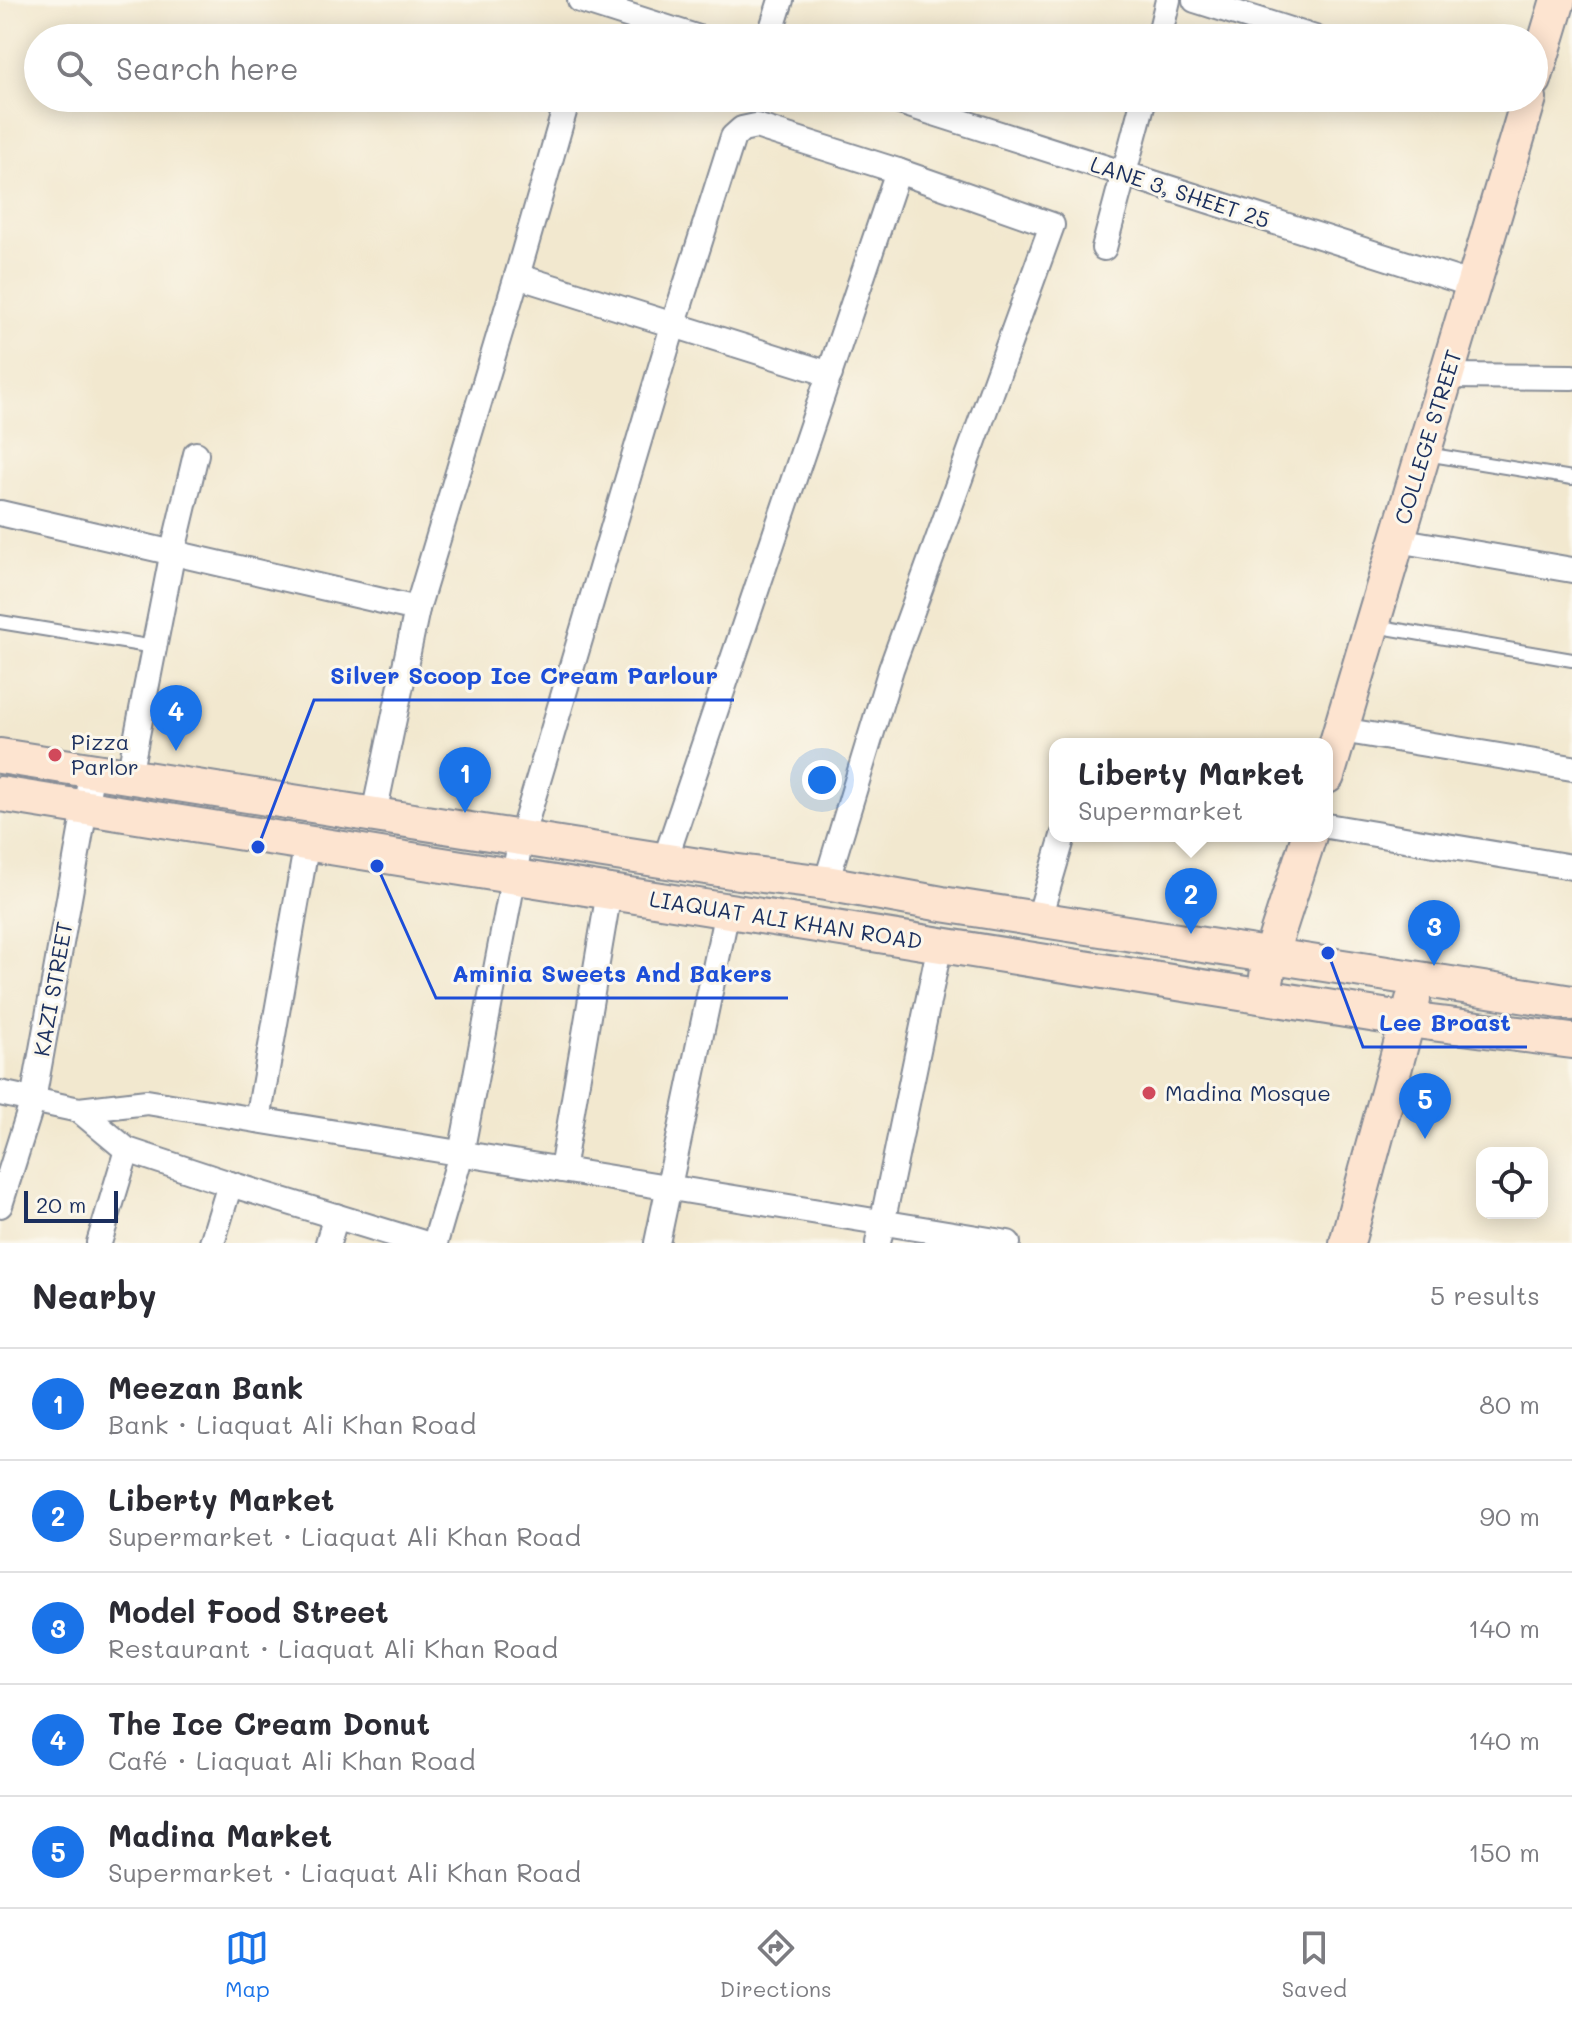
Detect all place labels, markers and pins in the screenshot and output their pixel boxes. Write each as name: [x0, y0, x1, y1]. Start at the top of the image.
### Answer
callout: Silver Scoop Ice Cream Parlour: [314, 652, 734, 700]
pin: 4: [150, 685, 202, 751]
place label: Pizza Parlor: [71, 727, 139, 781]
marker: Pizza Parlor: [46, 746, 64, 764]
pin: 1: [439, 747, 491, 813]
pin: 2: [1165, 868, 1217, 934]
pin: 3: [1408, 900, 1460, 966]
callout: Aminia Sweets And Bakers: [436, 950, 788, 998]
callout: Lee Broast: [1363, 999, 1527, 1047]
pin: 5: [1399, 1073, 1451, 1139]
place label: Madina Mosque: [1165, 1078, 1331, 1107]
marker: Madina Mosque: [1140, 1084, 1158, 1102]

